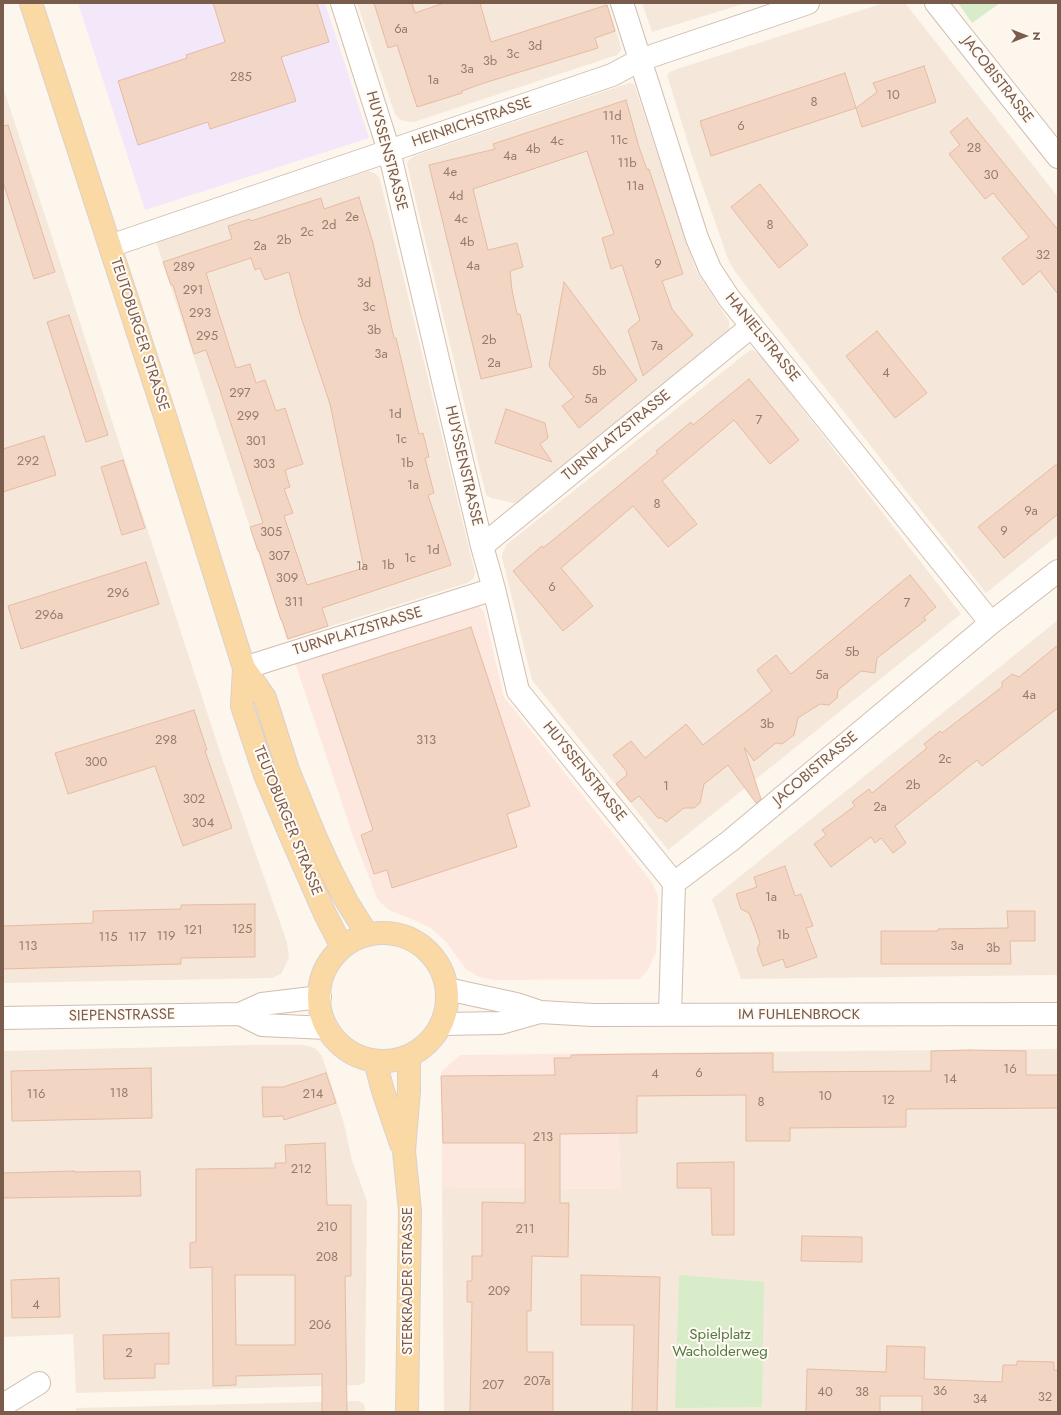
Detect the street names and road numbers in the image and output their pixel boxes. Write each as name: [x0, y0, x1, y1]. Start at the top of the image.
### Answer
street label: JACOBISTRASSE: [957, 33, 1037, 127]
street label: HUYSSENSTRASSE: [361, 89, 411, 213]
street label: HEINRICHSTRASSE: [410, 94, 534, 152]
street label: TEUTOBURGER STRASSE: [106, 256, 172, 414]
street label: HANIELSTRASSE: [721, 290, 803, 386]
street label: TURNPLATZSTRASSE: [559, 387, 675, 485]
street label: HUYSSENSTRASSE: [440, 404, 486, 528]
street label: TURNPLATZSTRASSE: [291, 604, 425, 660]
street label: HUYSSENSTRASSE: [538, 719, 630, 825]
street label: JACOBISTRASSE: [770, 728, 862, 810]
street label: TEUTOBURGER STRASSE: [249, 744, 325, 898]
street label: SIEPENSTRASSE: [69, 1006, 175, 1026]
street label: IM FUHLENBROCK: [738, 1006, 860, 1024]
street label: STERKRADER STRASSE: [399, 1207, 417, 1355]

